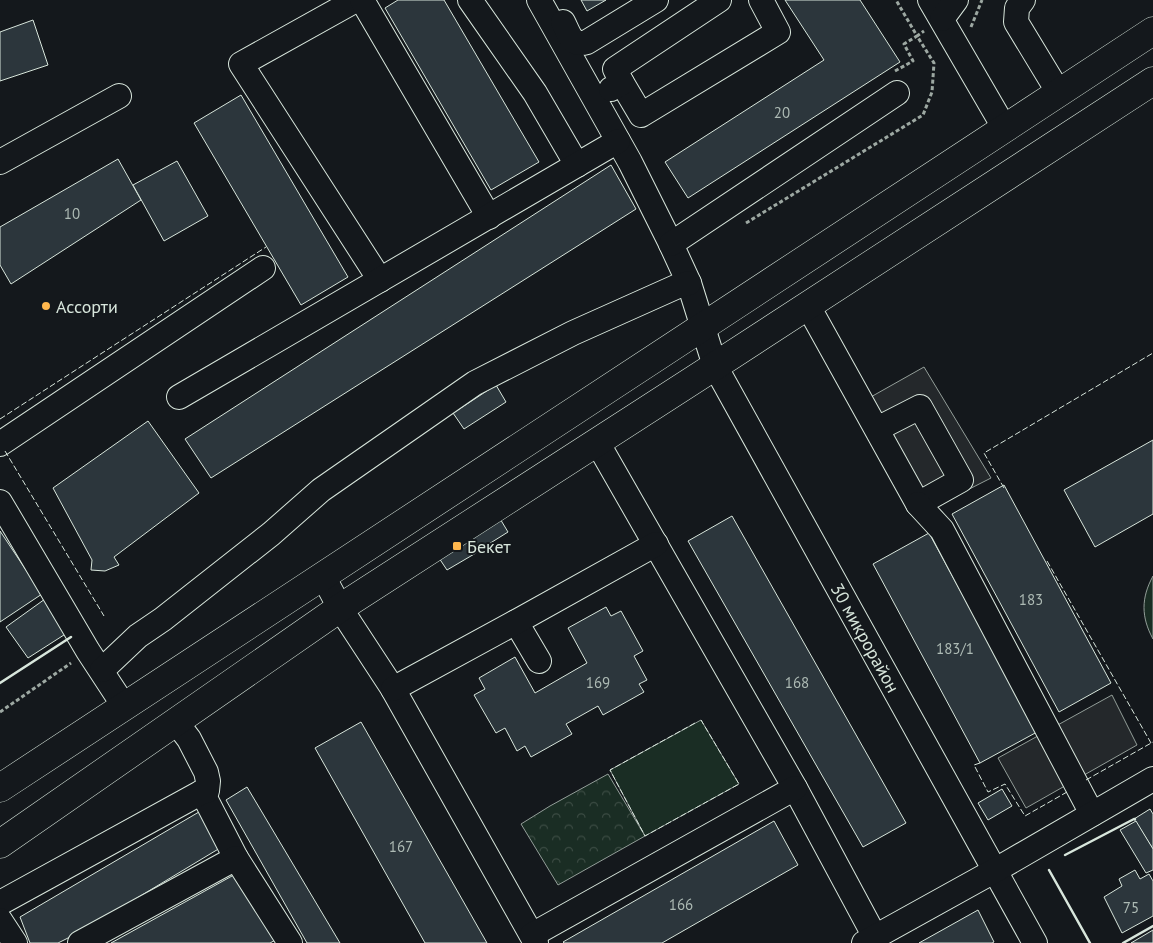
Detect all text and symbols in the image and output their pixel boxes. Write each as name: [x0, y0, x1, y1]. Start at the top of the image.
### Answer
house number: 20: [774, 103, 790, 122]
house number: 10: [64, 204, 80, 223]
place label: Ассорти: [56, 295, 118, 318]
marker: Ассорти: [40, 300, 52, 312]
place label: Бекет: [467, 535, 512, 558]
marker: Бекет: [451, 540, 463, 552]
street label: 30 микрорайон: [826, 579, 905, 696]
house number: 183: [1019, 590, 1043, 609]
house number: 183/1: [936, 639, 974, 658]
house number: 169: [586, 673, 610, 692]
house number: 168: [785, 673, 809, 692]
house number: 167: [389, 837, 413, 856]
house number: 166: [669, 895, 693, 914]
house number: 75: [1123, 898, 1139, 917]

